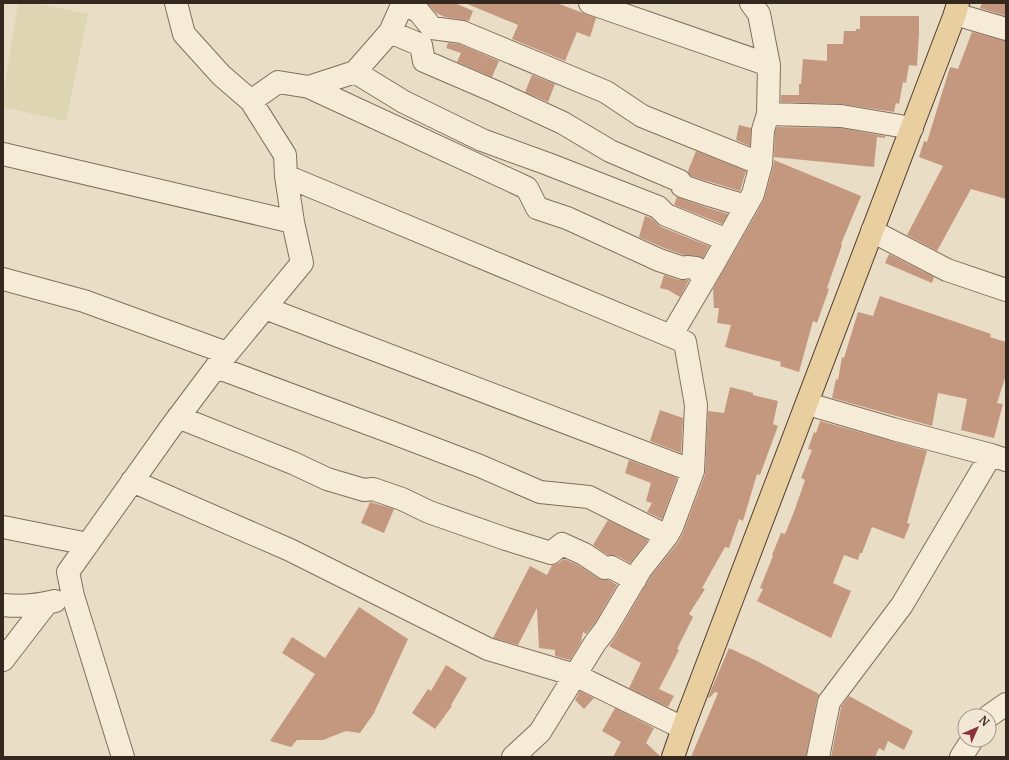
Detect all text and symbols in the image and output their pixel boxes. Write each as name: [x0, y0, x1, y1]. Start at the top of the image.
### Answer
north arrow: [957, 708, 997, 748]
text: N: [976, 713, 992, 729]

